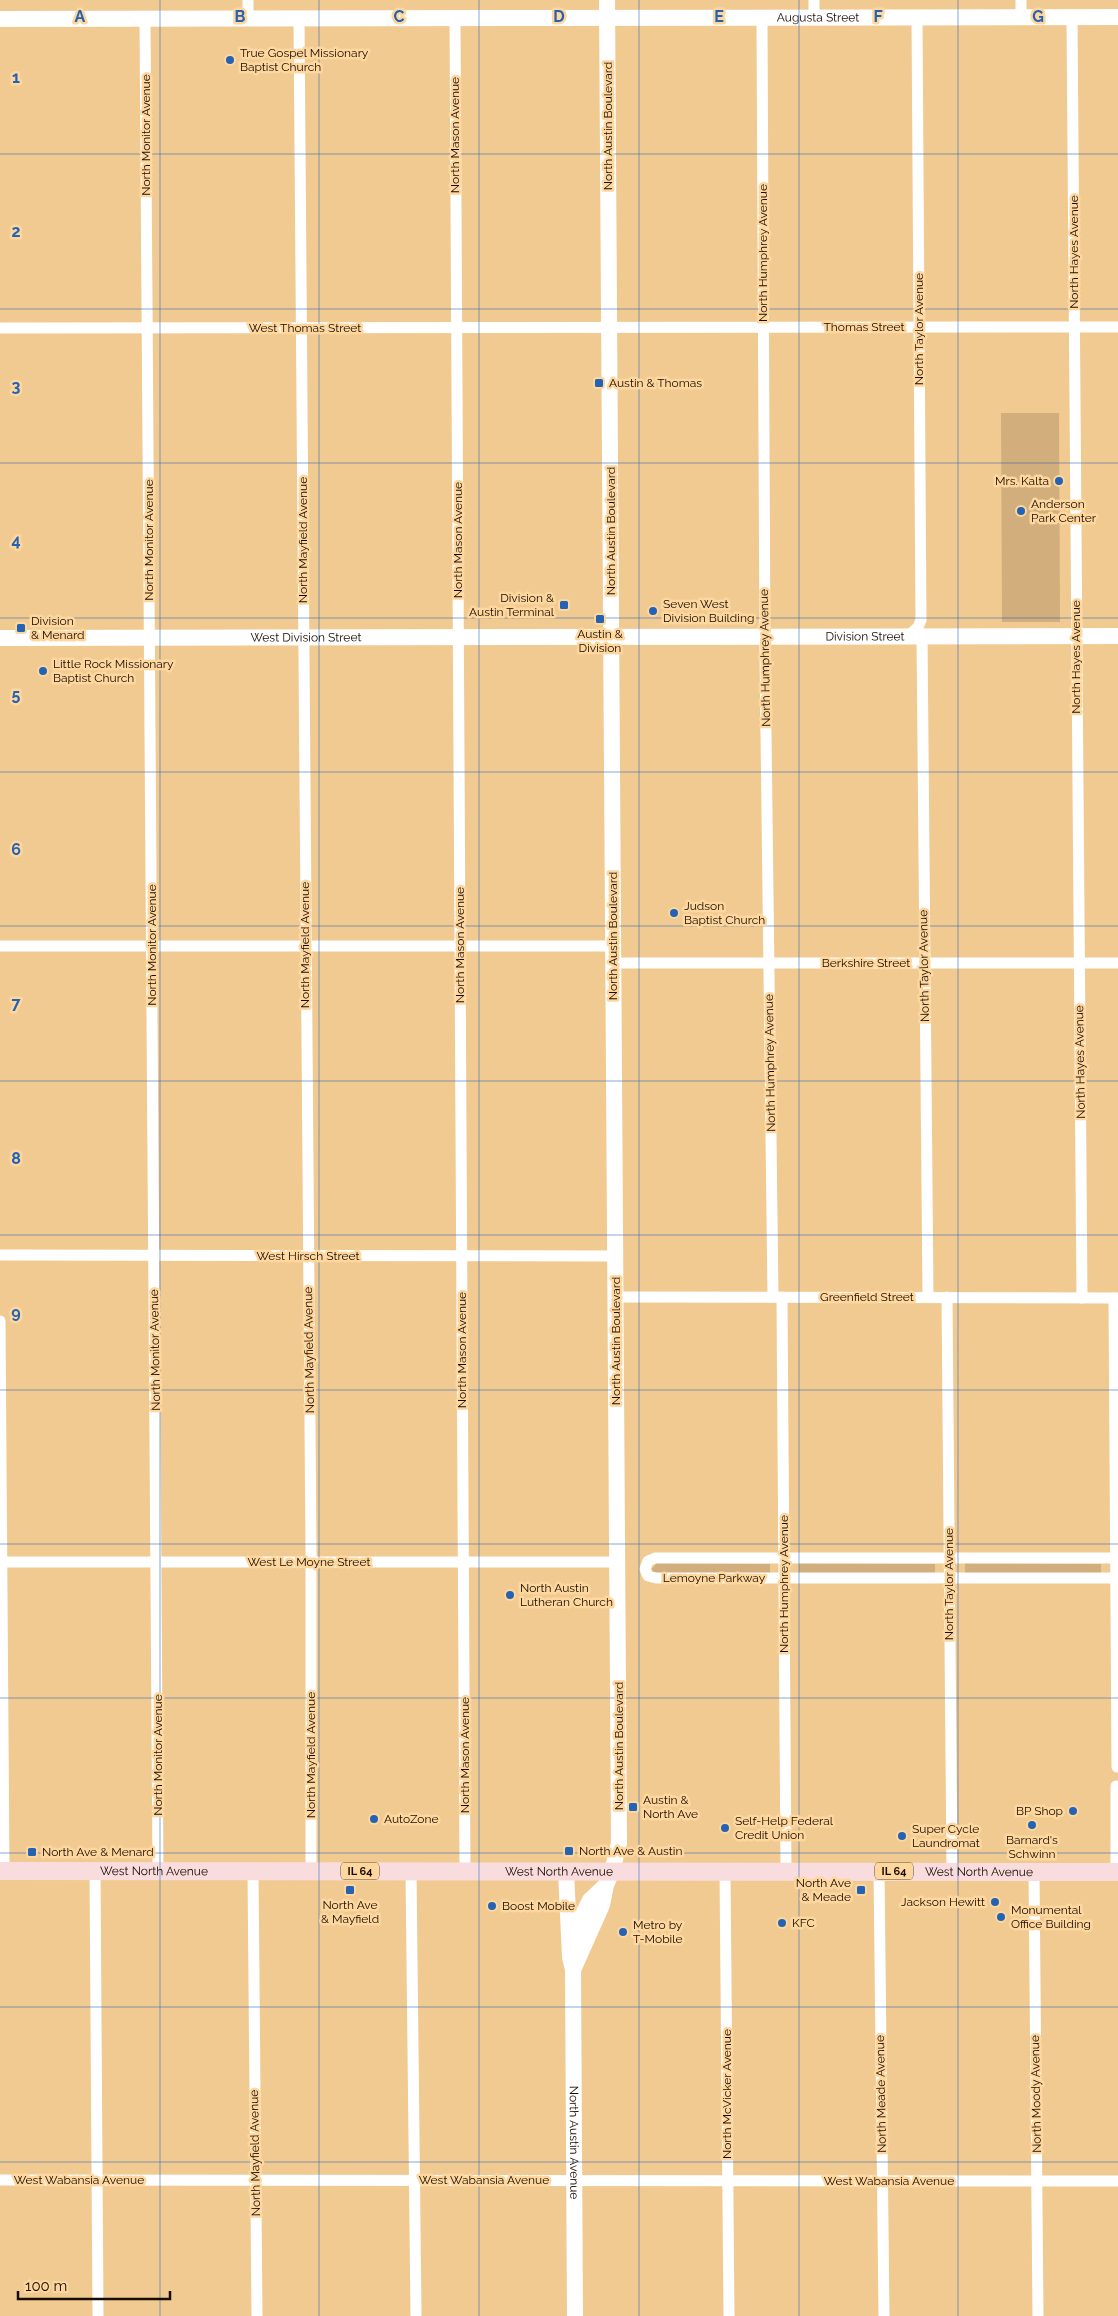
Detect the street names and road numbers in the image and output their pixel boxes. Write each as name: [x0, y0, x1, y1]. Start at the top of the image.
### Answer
street label: Augusta Street: [777, 10, 859, 25]
street label: North Austin Boulevard: [601, 62, 615, 190]
street label: North Monitor Avenue: [139, 74, 153, 196]
street label: North Mason Avenue: [448, 77, 462, 193]
street label: North Humphrey Avenue: [756, 184, 770, 322]
street label: North Hayes Avenue: [1067, 195, 1081, 309]
street label: North Taylor Avenue: [912, 273, 926, 385]
street label: Thomas Street: [823, 320, 905, 334]
street label: West Thomas Street: [249, 321, 361, 335]
street label: North Austin Boulevard: [604, 467, 618, 595]
street label: North Mayfield Avenue: [296, 477, 310, 603]
street label: North Monitor Avenue: [142, 479, 156, 601]
street label: North Mason Avenue: [451, 482, 465, 598]
street label: North Humphrey Avenue: [757, 589, 773, 727]
street label: North Hayes Avenue: [1069, 600, 1083, 714]
street label: Division Street: [825, 629, 905, 644]
street label: West Division Street: [251, 630, 361, 645]
street label: North Austin Boulevard: [606, 872, 620, 1000]
street label: North Mayfield Avenue: [298, 882, 312, 1008]
street label: North Monitor Avenue: [145, 884, 159, 1006]
street label: North Mason Avenue: [453, 887, 467, 1003]
street label: North Taylor Avenue: [916, 910, 932, 1022]
street label: Berkshire Street: [822, 956, 910, 970]
street label: North Humphrey Avenue: [762, 994, 778, 1132]
street label: North Hayes Avenue: [1072, 1005, 1088, 1119]
street label: West Hirsch Street: [256, 1249, 360, 1263]
street label: North Austin Boulevard: [609, 1277, 623, 1405]
street label: North Mayfield Avenue: [301, 1287, 317, 1413]
street label: North Monitor Avenue: [147, 1289, 163, 1411]
street label: Greenfield Street: [820, 1290, 914, 1304]
street label: North Mason Avenue: [455, 1292, 469, 1408]
street label: North Humphrey Avenue: [777, 1515, 791, 1653]
street label: North Taylor Avenue: [942, 1528, 956, 1640]
street label: West Le Moyne Street: [248, 1555, 370, 1569]
street label: Lemoyne Parkway: [663, 1571, 766, 1585]
street label: North Austin Boulevard: [612, 1682, 626, 1810]
street label: North Mayfield Avenue: [304, 1692, 318, 1818]
street label: North Monitor Avenue: [151, 1694, 165, 1816]
street label: North Mason Avenue: [458, 1697, 472, 1813]
road number: IL 64: [341, 1862, 379, 1880]
road number: IL 64: [875, 1862, 913, 1880]
street label: West North Avenue: [100, 1864, 208, 1878]
street label: West North Avenue: [505, 1864, 613, 1879]
street label: West North Avenue: [925, 1865, 1033, 1879]
street label: North McVicker Avenue: [720, 2029, 734, 2159]
street label: North Meade Avenue: [873, 2035, 889, 2153]
street label: North Moody Avenue: [1028, 2035, 1044, 2153]
street label: North Austin Avenue: [567, 2086, 581, 2199]
street label: North Mayfield Avenue: [247, 2090, 263, 2216]
street label: West Wabansia Avenue: [14, 2173, 144, 2187]
street label: West Wabansia Avenue: [419, 2173, 549, 2187]
street label: West Wabansia Avenue: [824, 2174, 954, 2188]

